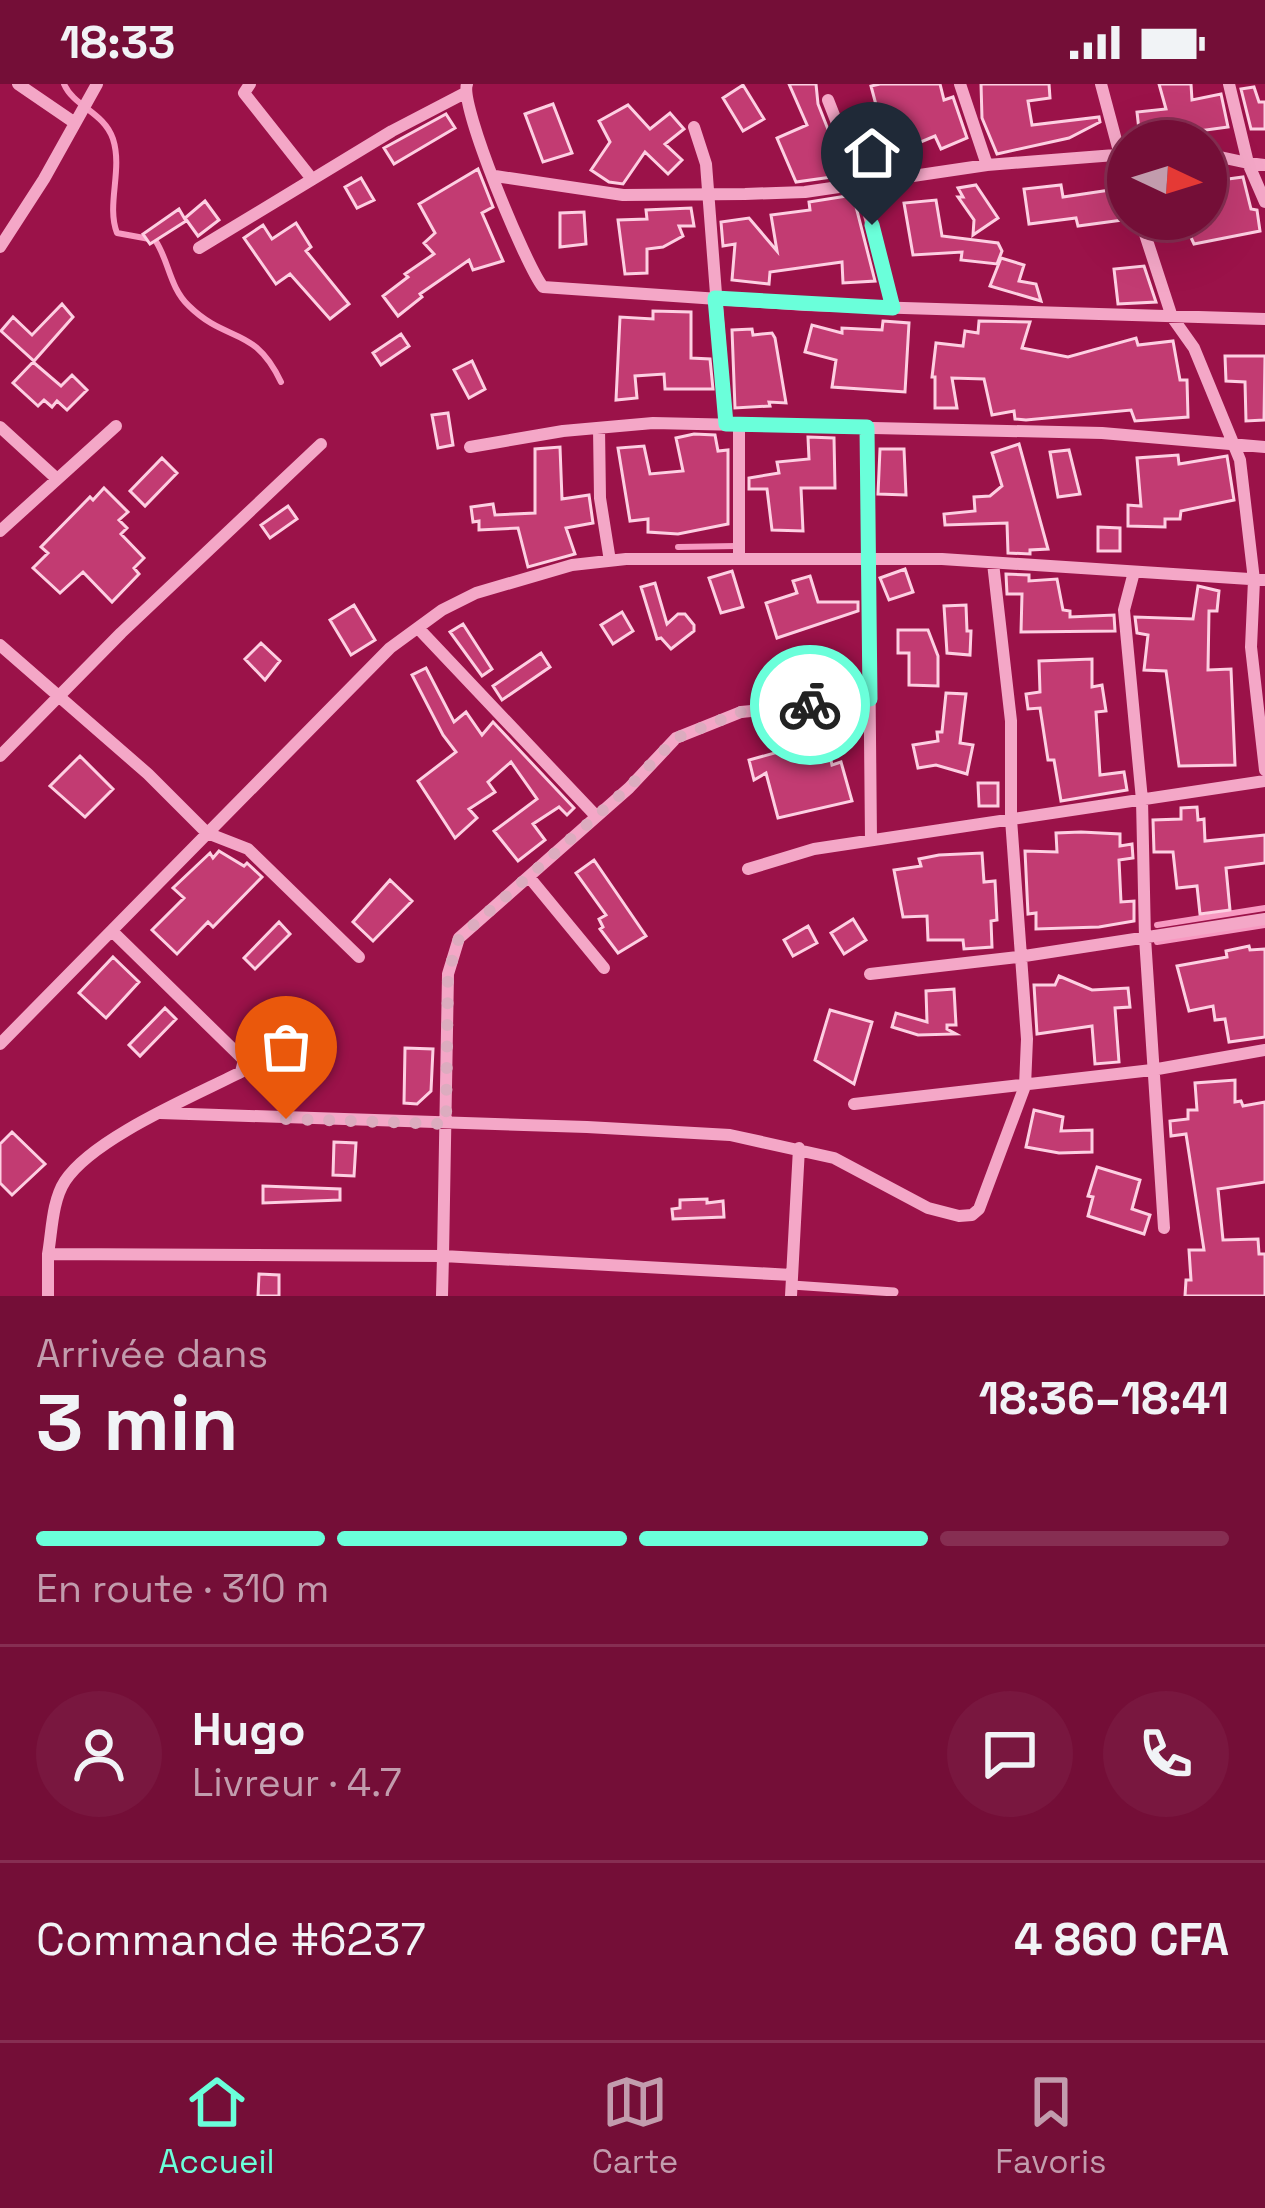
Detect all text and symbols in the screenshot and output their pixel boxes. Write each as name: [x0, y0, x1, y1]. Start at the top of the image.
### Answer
text: 18:33: [60, 14, 175, 71]
pin: [821, 102, 923, 225]
icon: home: [839, 120, 905, 186]
north arrow: [1107, 120, 1227, 240]
map controls: [1107, 120, 1227, 240]
courier: [750, 645, 870, 765]
icon: bike: [777, 672, 843, 738]
pin: [235, 996, 337, 1119]
icon: bag: [253, 1014, 319, 1080]
text: Arrivée dans: [36, 1329, 268, 1378]
text: 18:36–18:41: [979, 1370, 1229, 1427]
text: 3 min: [36, 1373, 239, 1473]
text: En route · 310 m: [36, 1564, 329, 1613]
button: person: [36, 1691, 162, 1817]
button: chat: [947, 1691, 1073, 1817]
button: phone: [1103, 1691, 1229, 1817]
text: Hugo: [192, 1701, 306, 1758]
text: Livreur · 4.7: [192, 1758, 402, 1807]
text: Commande #6237: [36, 1911, 426, 1968]
text: 4 860 CFA: [1014, 1911, 1229, 1968]
tab: Accueil: [158, 2069, 275, 2183]
tab: Carte: [592, 2069, 678, 2183]
tab: Favoris: [995, 2069, 1106, 2183]

